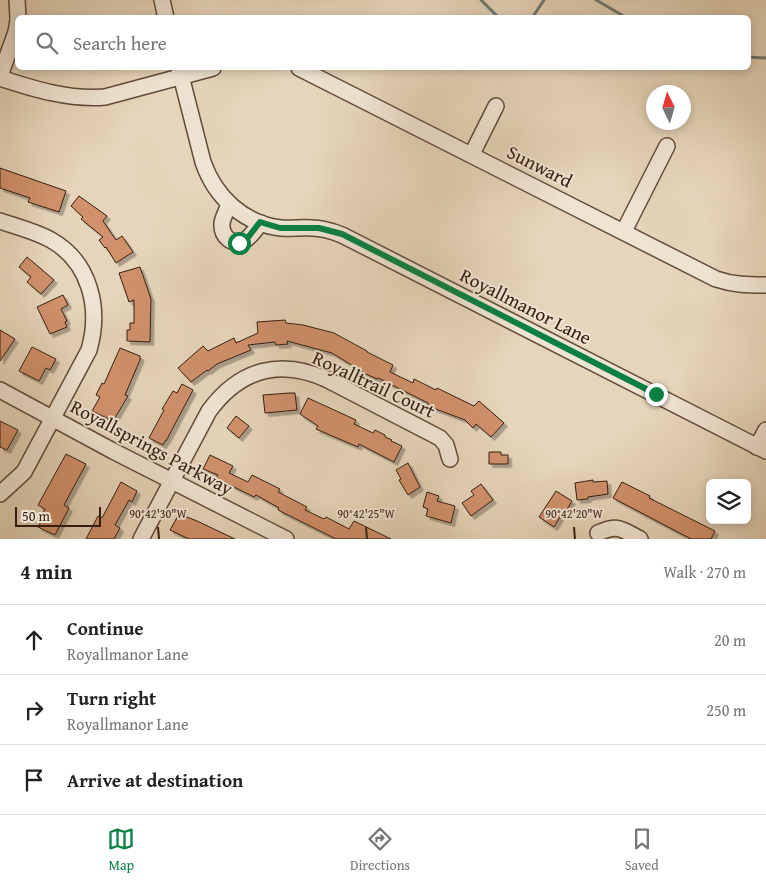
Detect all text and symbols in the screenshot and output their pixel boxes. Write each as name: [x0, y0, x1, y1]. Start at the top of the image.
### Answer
search box: [15, 15, 751, 70]
icon: search: [33, 29, 61, 57]
text: Search here: [73, 29, 167, 57]
north arrow: [646, 85, 691, 130]
street label: Sunward: [502, 138, 578, 195]
route start: [228, 232, 251, 255]
street label: Royallmanor Lane: [455, 261, 597, 351]
street label: Royalltrail Court: [308, 343, 440, 425]
route end: [645, 383, 668, 406]
street label: Royallsprings Parkway: [66, 392, 239, 502]
map controls: [706, 479, 751, 524]
button: layers: [706, 479, 751, 524]
scale bar: [15, 504, 101, 527]
text: 90°42'30"W: [129, 505, 188, 522]
text: 90°42'25"W: [337, 505, 396, 522]
text: 90°42'20"W: [545, 505, 604, 522]
text: 50 m: [22, 506, 50, 526]
text: 4 min: [20, 556, 72, 587]
text: Walk · 270 m: [663, 560, 746, 584]
text: Continue: [67, 614, 144, 642]
icon: ahead: [20, 626, 48, 654]
text: 20 m: [714, 628, 746, 652]
text: Royallmanor Lane: [67, 642, 188, 666]
text: Turn right: [67, 684, 156, 712]
icon: right: [20, 696, 48, 724]
text: 250 m: [706, 698, 746, 722]
text: Royallmanor Lane: [67, 712, 188, 736]
icon: arrive: [20, 766, 48, 794]
text: Arrive at destination: [67, 766, 243, 794]
tab: Map: [107, 825, 135, 875]
tab: Directions: [350, 825, 410, 875]
tab: Saved: [625, 825, 659, 875]

